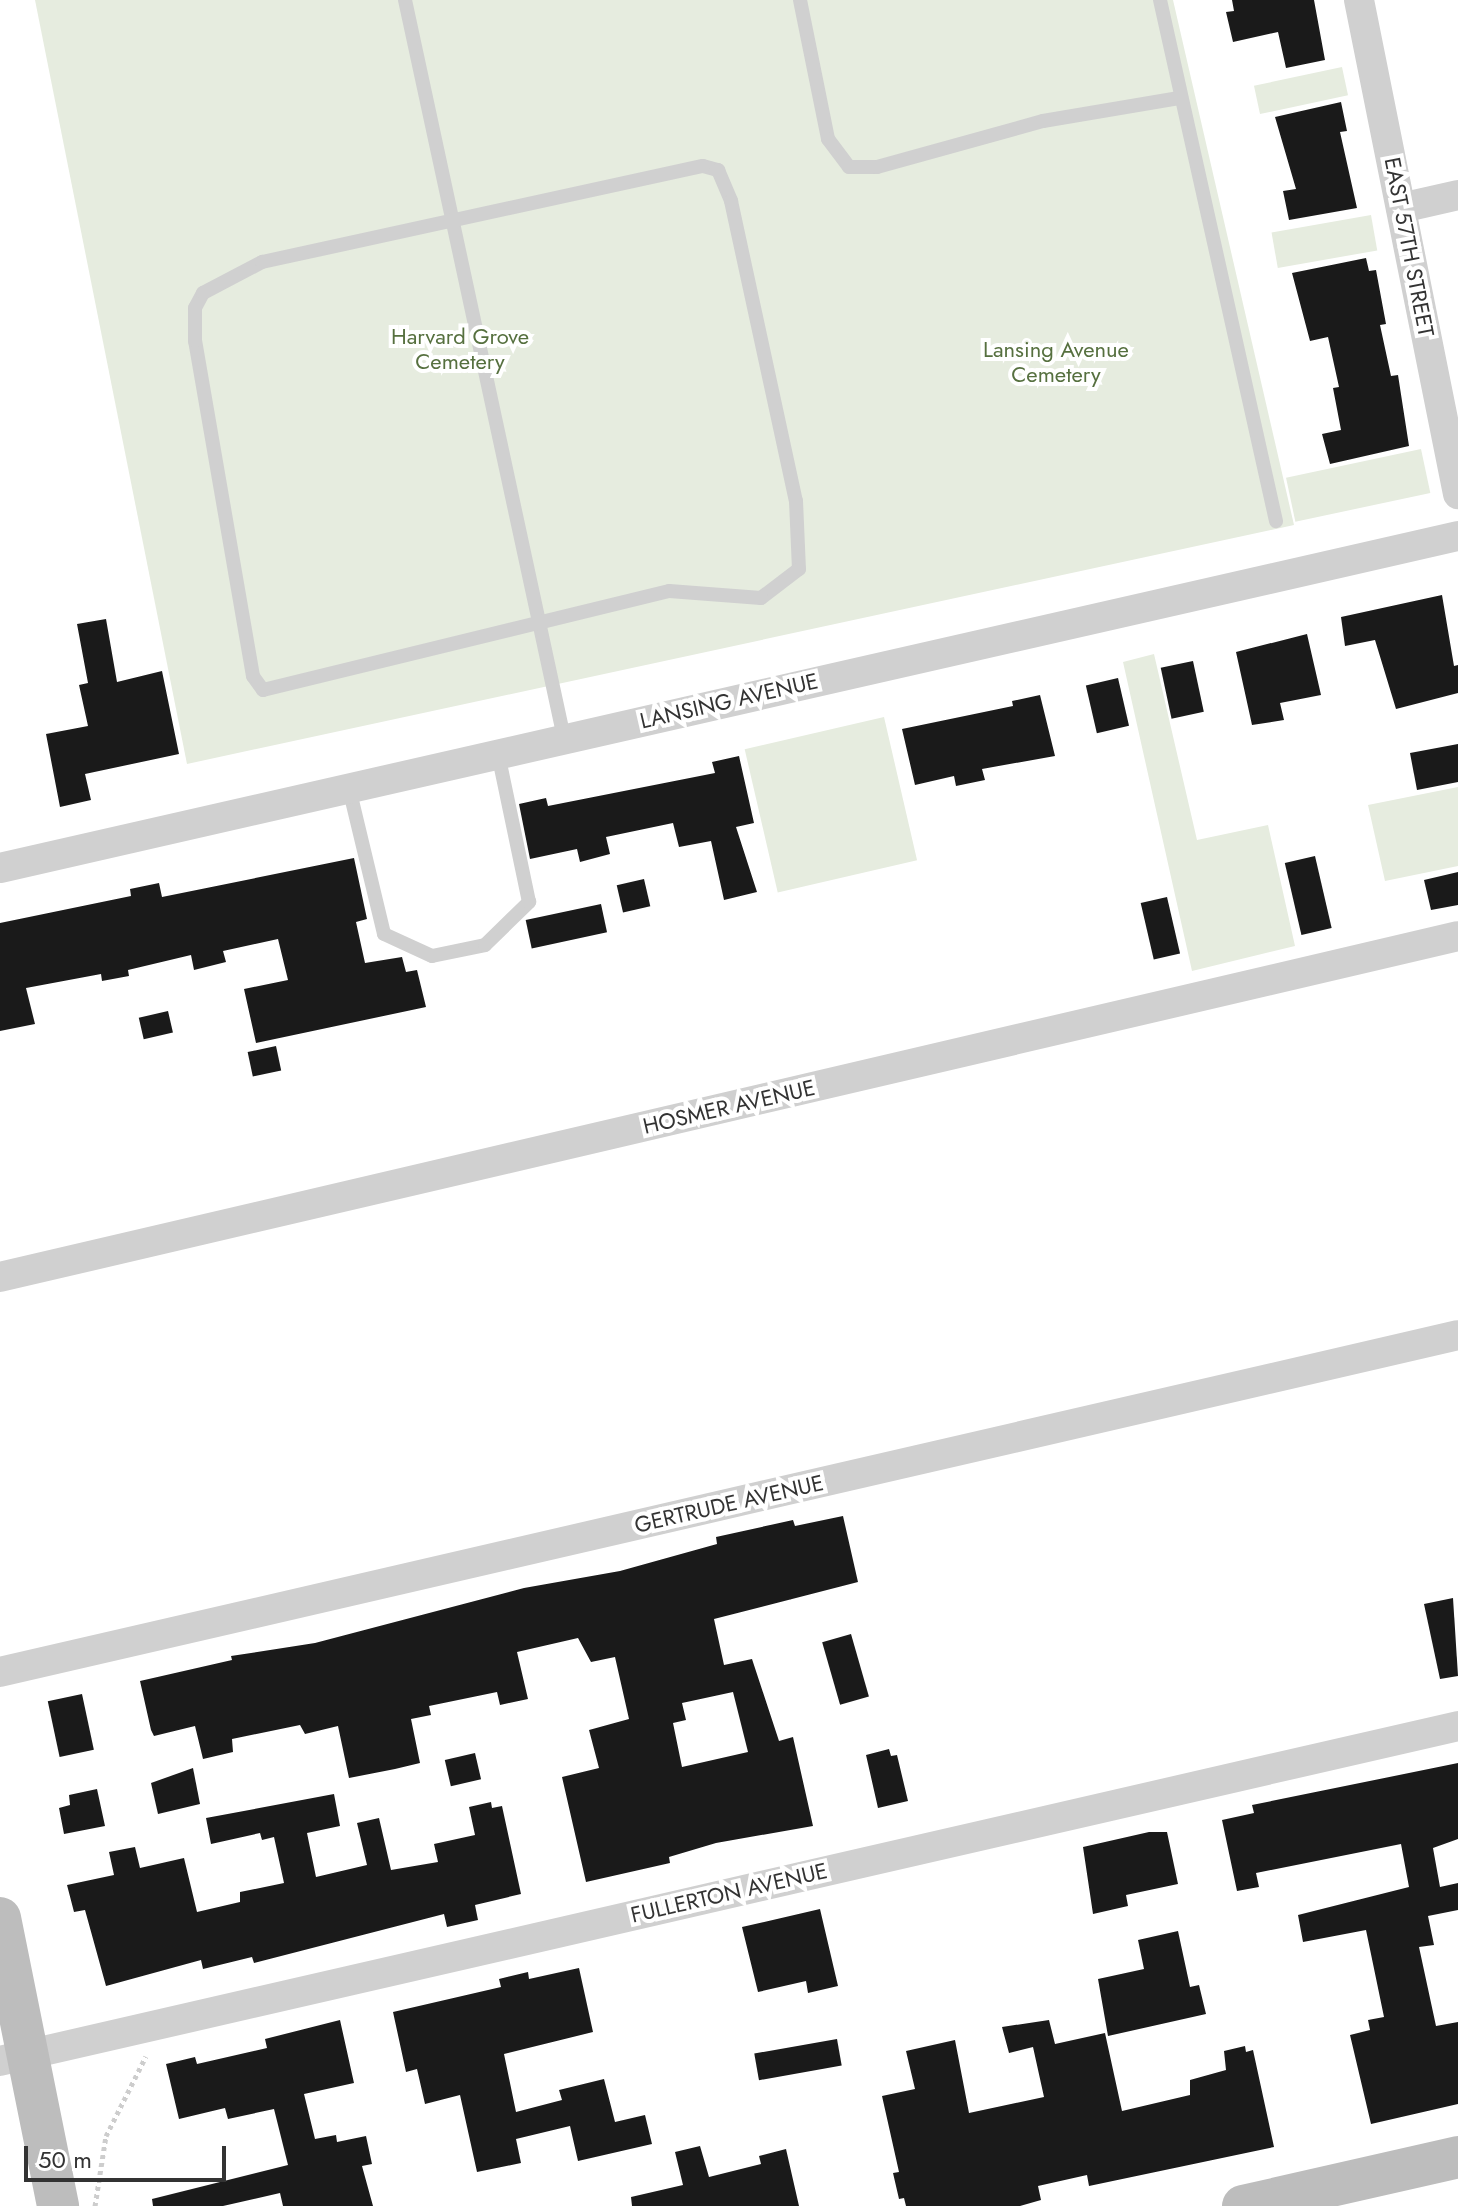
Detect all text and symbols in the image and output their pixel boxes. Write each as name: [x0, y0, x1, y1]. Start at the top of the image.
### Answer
street label: EAST 57TH STREET: [1379, 155, 1439, 339]
park label: Harvard Grove Cemetery: [391, 323, 529, 374]
park label: Lansing Avenue Cemetery: [983, 336, 1129, 388]
street label: LANSING AVENUE: [637, 668, 821, 734]
street label: HOSMER AVENUE: [640, 1074, 818, 1140]
street label: GERTRUDE AVENUE: [632, 1469, 826, 1539]
street label: FULLERTON AVENUE: [628, 1858, 830, 1928]
scale bar: [28, 2130, 230, 2180]
text: 50 m: [38, 2142, 92, 2177]

